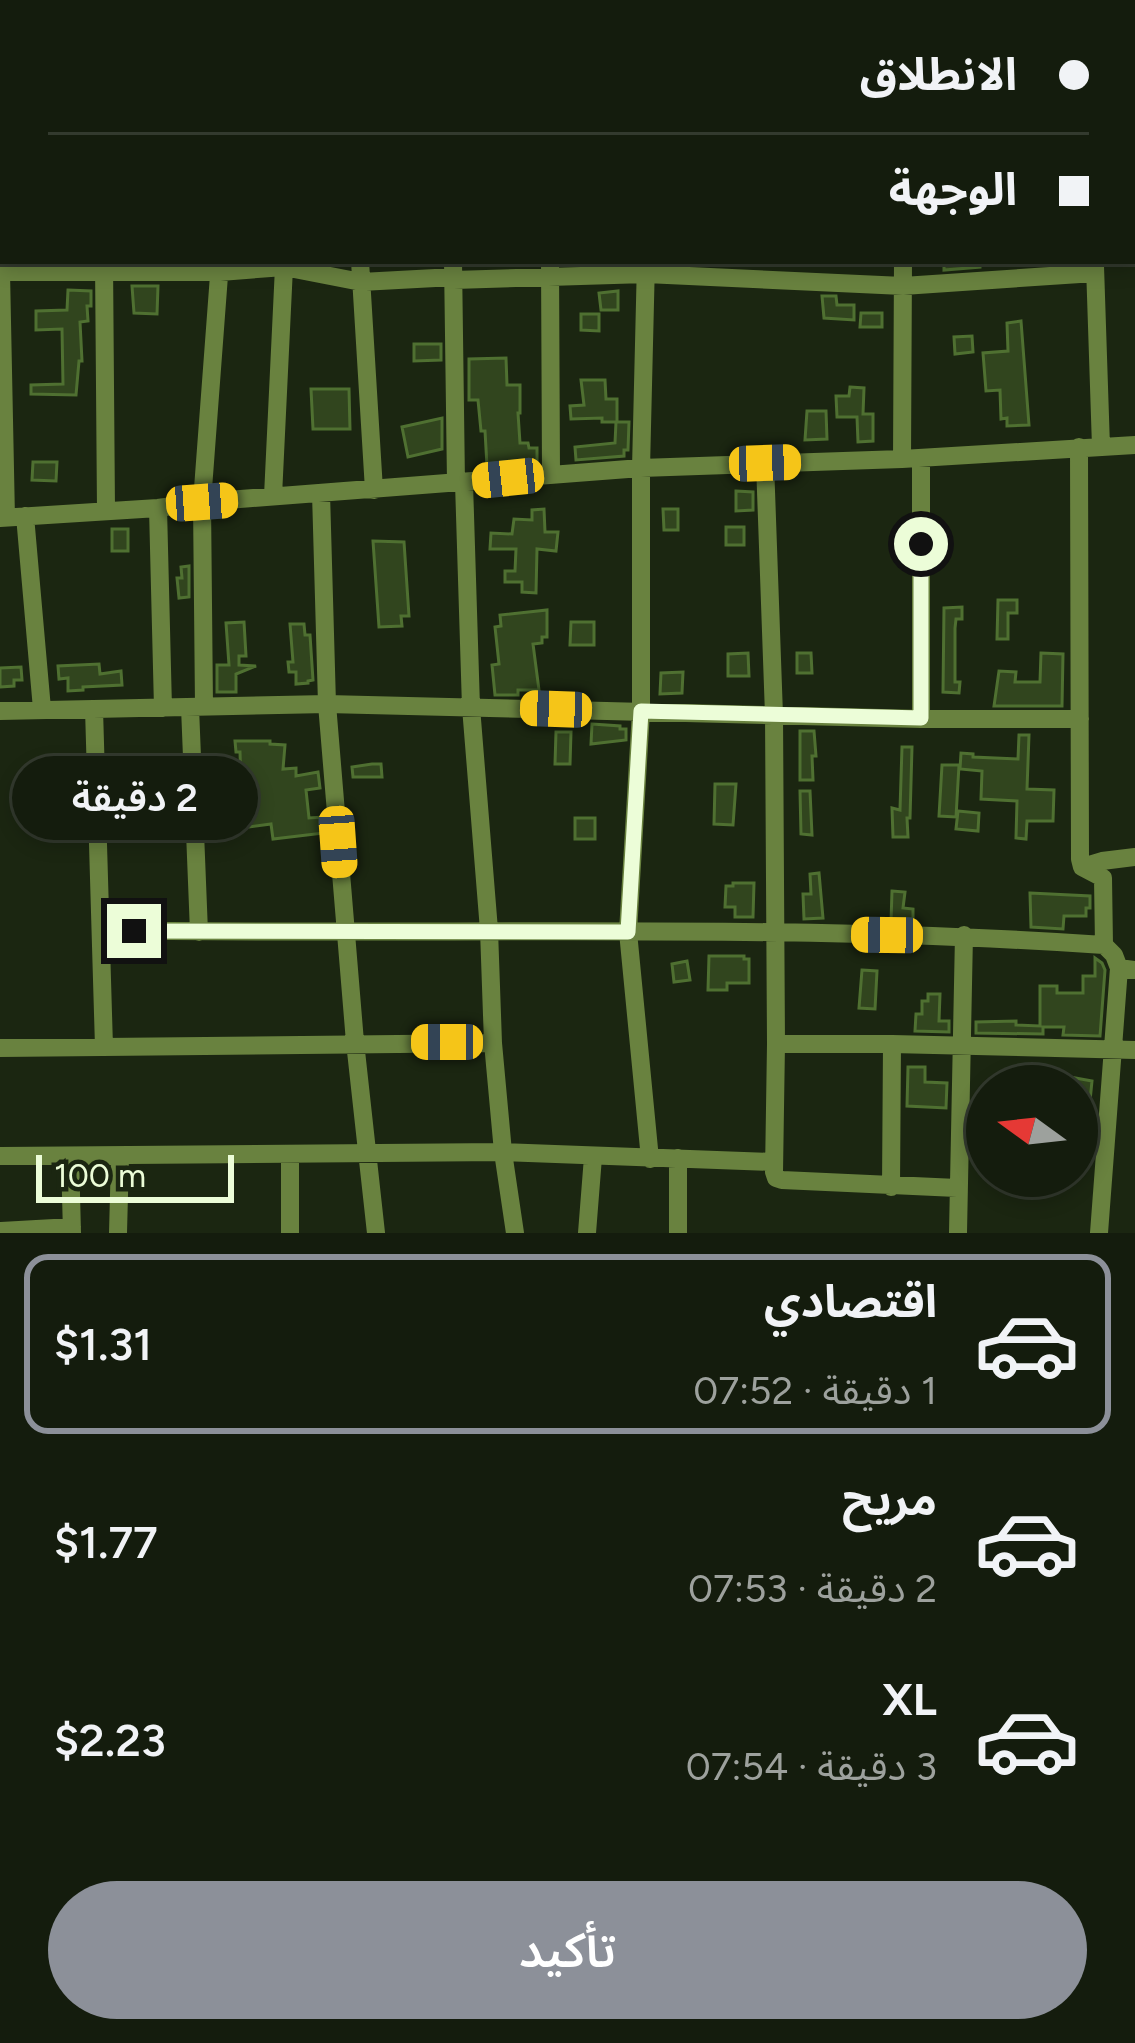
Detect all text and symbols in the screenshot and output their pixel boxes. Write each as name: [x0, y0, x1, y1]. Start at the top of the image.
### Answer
text: الانطلاق: [860, 47, 1017, 101]
text: الوجهة: [889, 162, 1017, 216]
car: [728, 444, 802, 482]
car: [470, 456, 546, 500]
car: [165, 482, 239, 522]
route start: [894, 517, 948, 571]
car: [519, 690, 593, 728]
callout: 2 دقيقة: [11, 757, 257, 841]
text: 2 دقيقة: [72, 774, 198, 821]
car: [318, 805, 358, 879]
route end: [107, 904, 161, 958]
car: [851, 916, 923, 954]
car: [411, 1024, 483, 1060]
north arrow: [966, 1065, 1098, 1197]
map controls: [966, 1065, 1098, 1197]
scale bar: [36, 1149, 234, 1202]
text: 100 m: [54, 1156, 146, 1195]
text: اقتصادي: [764, 1274, 937, 1328]
icon: car: [973, 1290, 1081, 1398]
text: $1.31: [54, 1317, 152, 1371]
text: 1 دقيقة · 07:52: [693, 1367, 937, 1414]
text: مريح: [842, 1472, 937, 1526]
icon: car: [973, 1488, 1081, 1596]
text: $1.77: [54, 1515, 158, 1569]
text: 2 دقيقة · 07:53: [688, 1565, 937, 1612]
text: XL: [882, 1672, 937, 1726]
icon: car: [973, 1686, 1081, 1794]
text: $2.23: [54, 1713, 166, 1767]
text: 3 دقيقة · 07:54: [686, 1743, 937, 1790]
button: تأكيد: [48, 1881, 1087, 2019]

